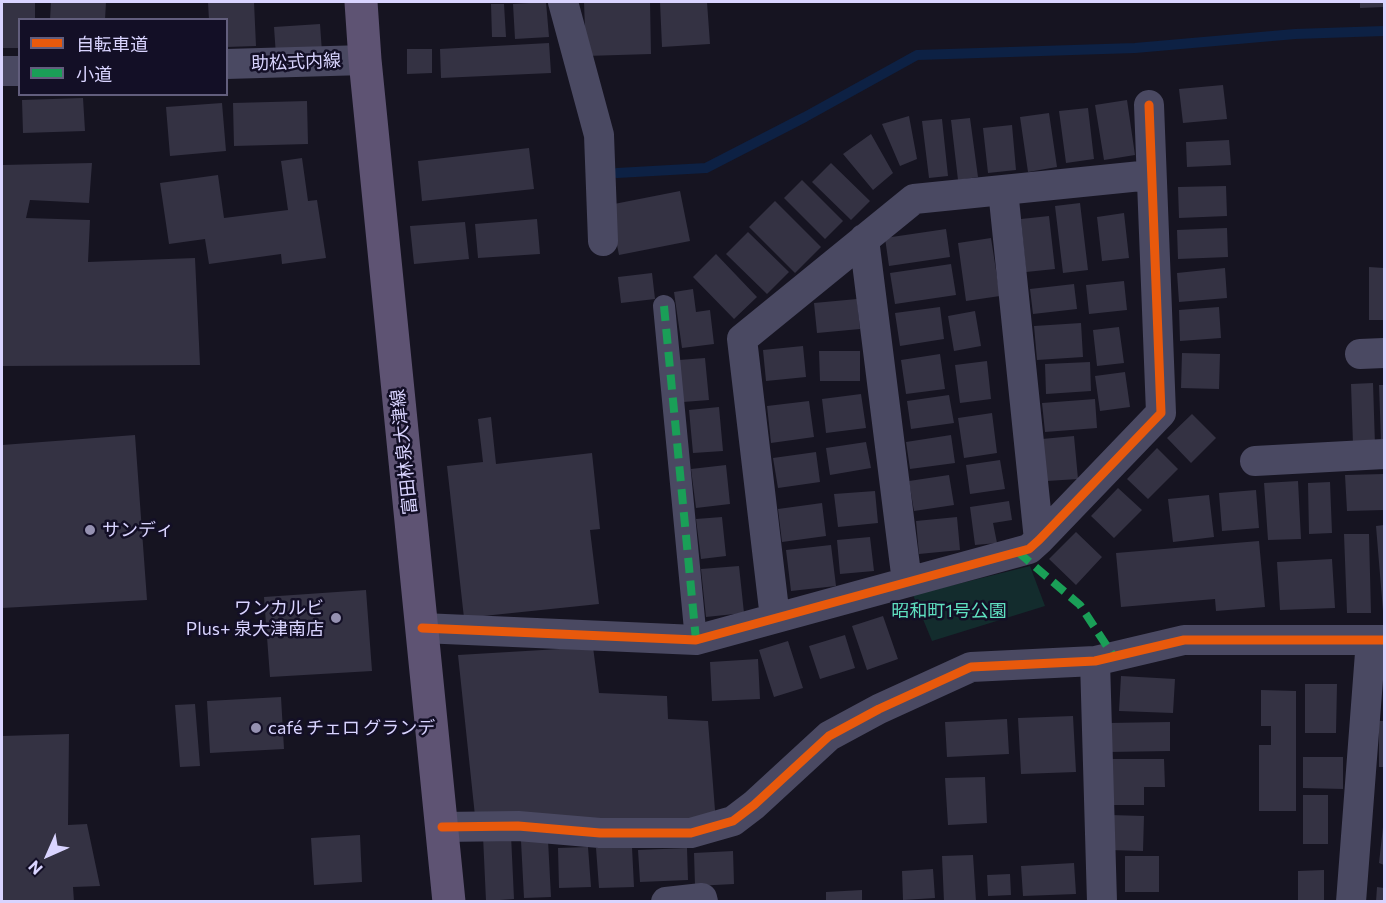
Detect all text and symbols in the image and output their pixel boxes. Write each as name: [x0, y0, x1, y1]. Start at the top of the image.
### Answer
legend: [18, 18, 228, 96]
text: 自転車道: [76, 33, 148, 55]
street label: 助松式内線: [251, 50, 341, 74]
text: 小道: [76, 63, 112, 85]
street label: 富田林泉大津線: [387, 388, 421, 516]
place label: サンディ: [102, 519, 174, 541]
marker: サンディ: [83, 523, 97, 537]
place label: ワンカルビ Plus+ 泉大津南店: [186, 597, 324, 640]
park label: 昭和町1号公園: [891, 600, 1007, 622]
marker: ワンカルビ Plus+ 泉大津南店: [329, 611, 343, 625]
place label: café チェロ グランデ: [268, 717, 435, 739]
marker: café チェロ グランデ: [249, 721, 263, 735]
north arrow: [18, 825, 78, 885]
text: N: [24, 857, 46, 879]

